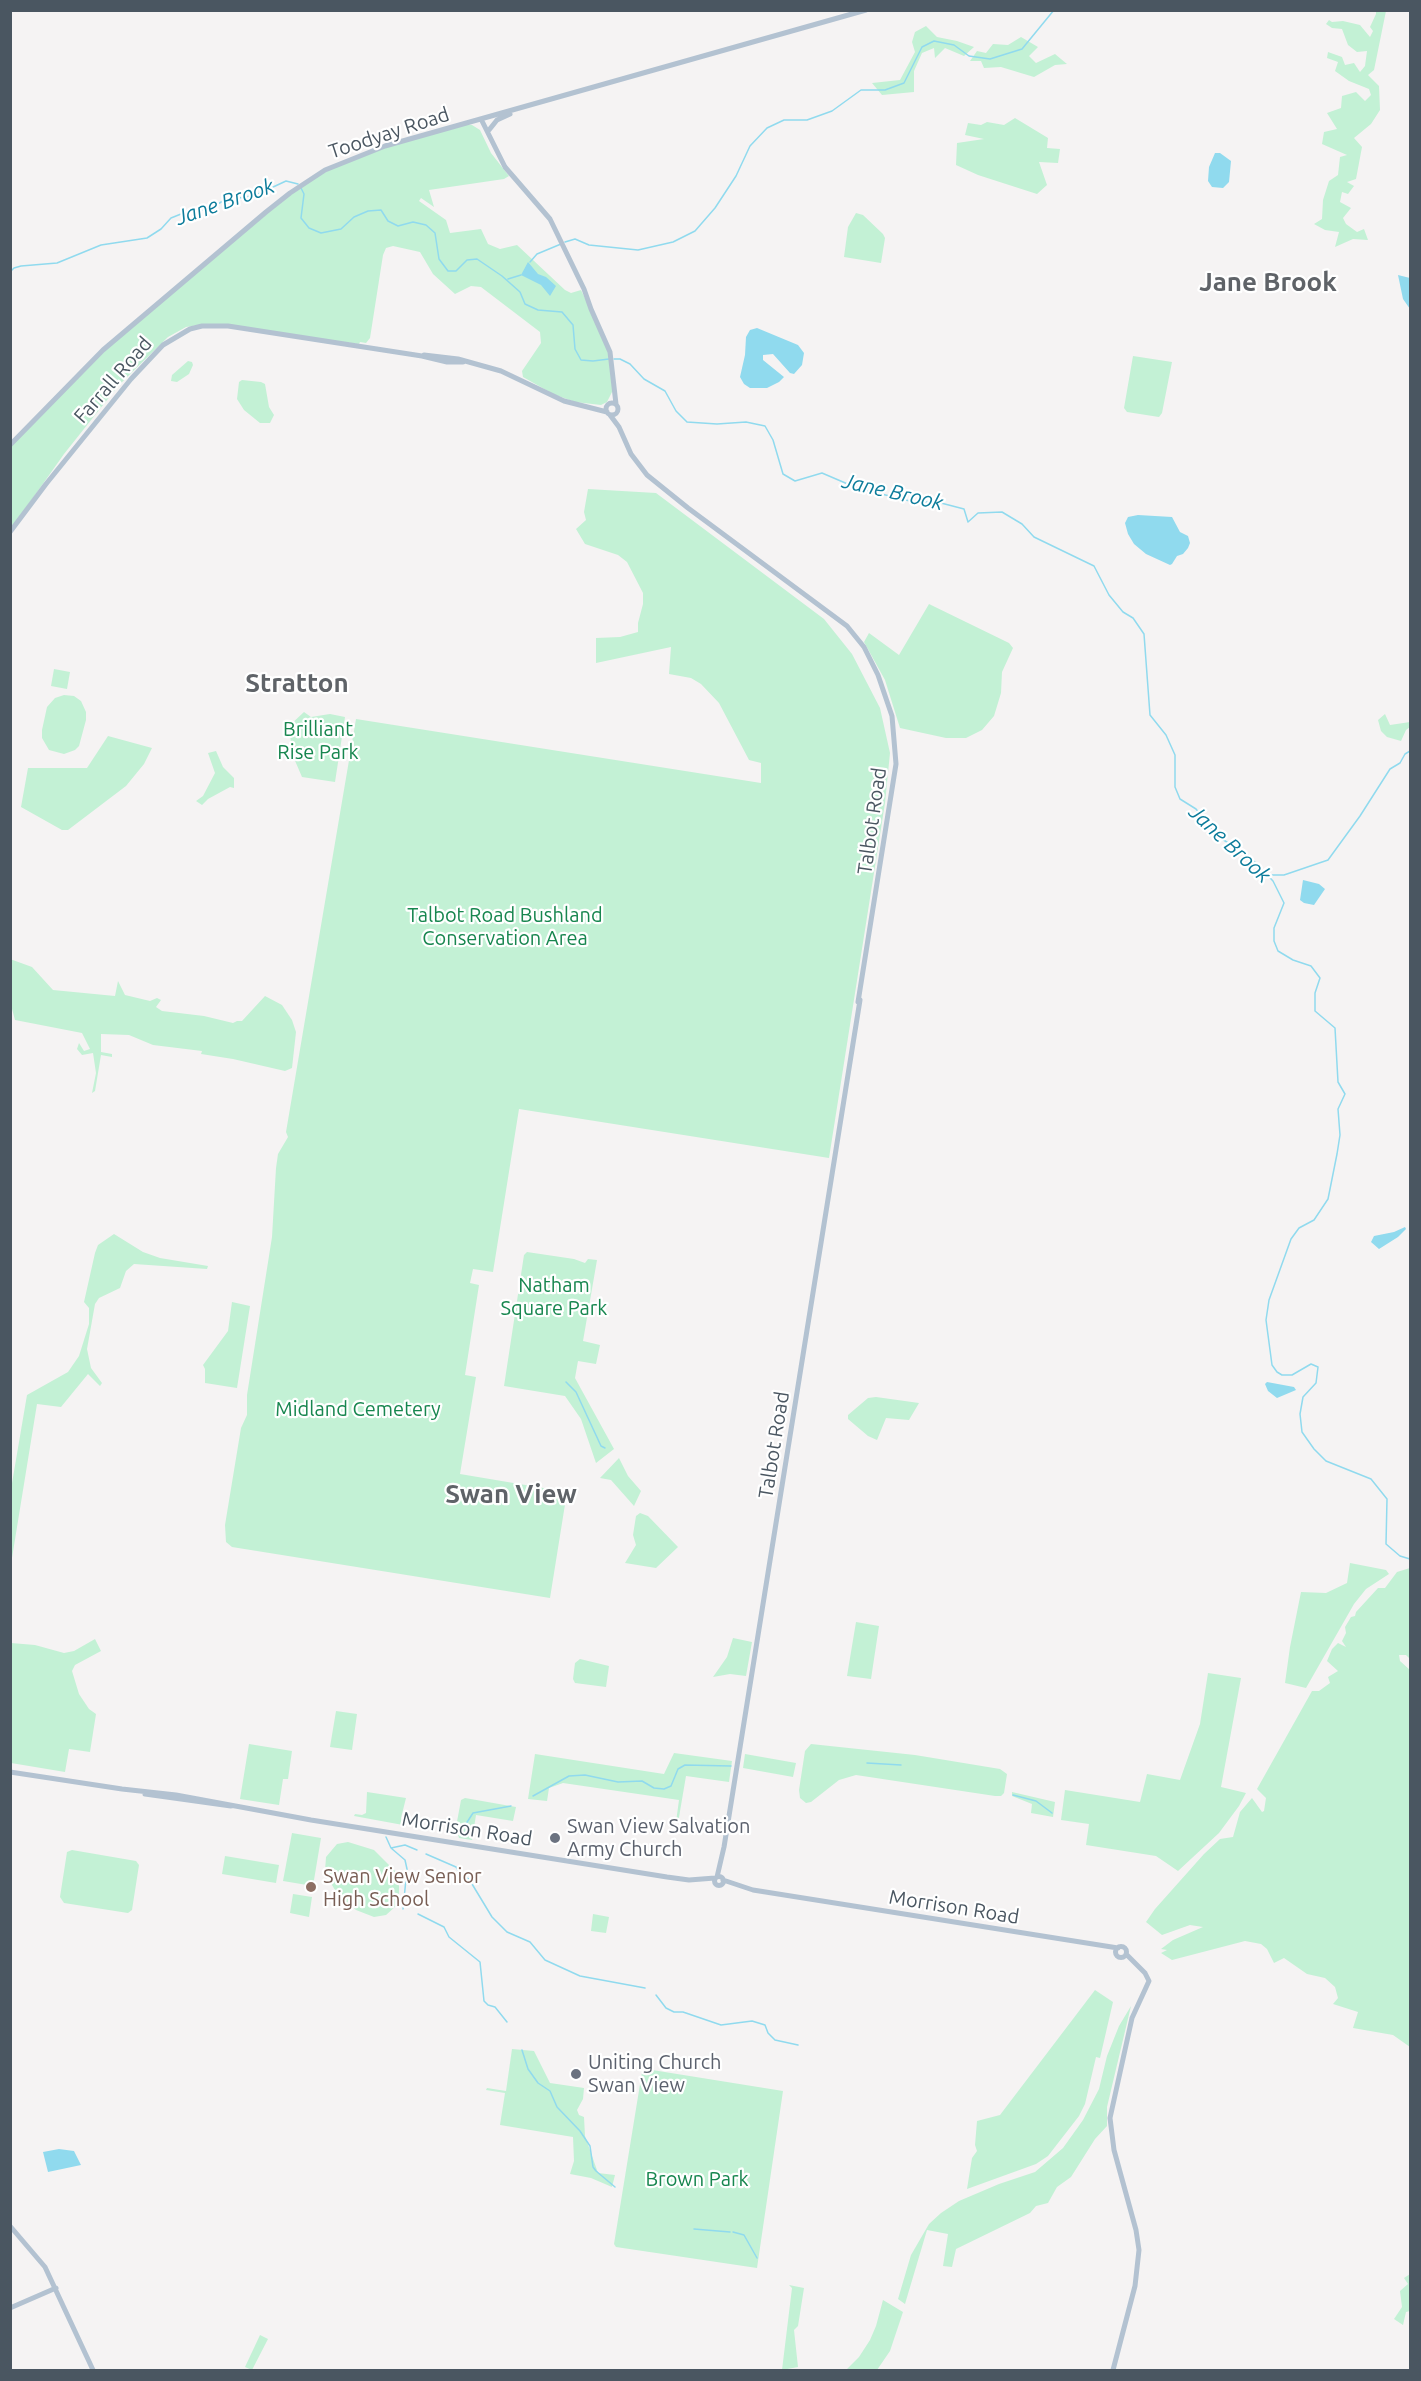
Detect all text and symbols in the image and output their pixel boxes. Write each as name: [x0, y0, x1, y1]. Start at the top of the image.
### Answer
street label: Toodyay Road: [326, 102, 452, 164]
water label: Jane Brook: [172, 173, 278, 231]
district label: Jane Brook: [1199, 266, 1337, 298]
street label: Farrall Road: [69, 332, 157, 428]
water label: Jane Brook: [840, 468, 946, 516]
district label: Stratton: [245, 667, 349, 699]
park label: Brilliant Rise Park: [277, 717, 359, 764]
street label: Talbot Road: [853, 766, 891, 876]
water label: Jane Brook: [1184, 800, 1276, 888]
park label: Talbot Road Bushland Conservation Area: [407, 903, 603, 950]
park label: Natham Square Park: [501, 1273, 607, 1320]
street label: Talbot Road: [754, 1390, 794, 1500]
park label: Midland Cemetery: [275, 1397, 441, 1421]
district label: Swan View: [445, 1478, 577, 1510]
street label: Morrison Road: [400, 1807, 534, 1851]
place label: Swan View Salvation Army Church: [567, 1814, 750, 1861]
marker: Swan View Salvation Army Church: [548, 1831, 562, 1845]
place label: Swan View Senior High School: [323, 1864, 482, 1911]
marker: Swan View Senior High School: [304, 1880, 318, 1894]
street label: Morrison Road: [887, 1885, 1021, 1929]
place label: Uniting Church Swan View: [588, 2050, 722, 2097]
marker: Uniting Church Swan View: [569, 2067, 583, 2081]
park label: Brown Park: [645, 2167, 749, 2191]

